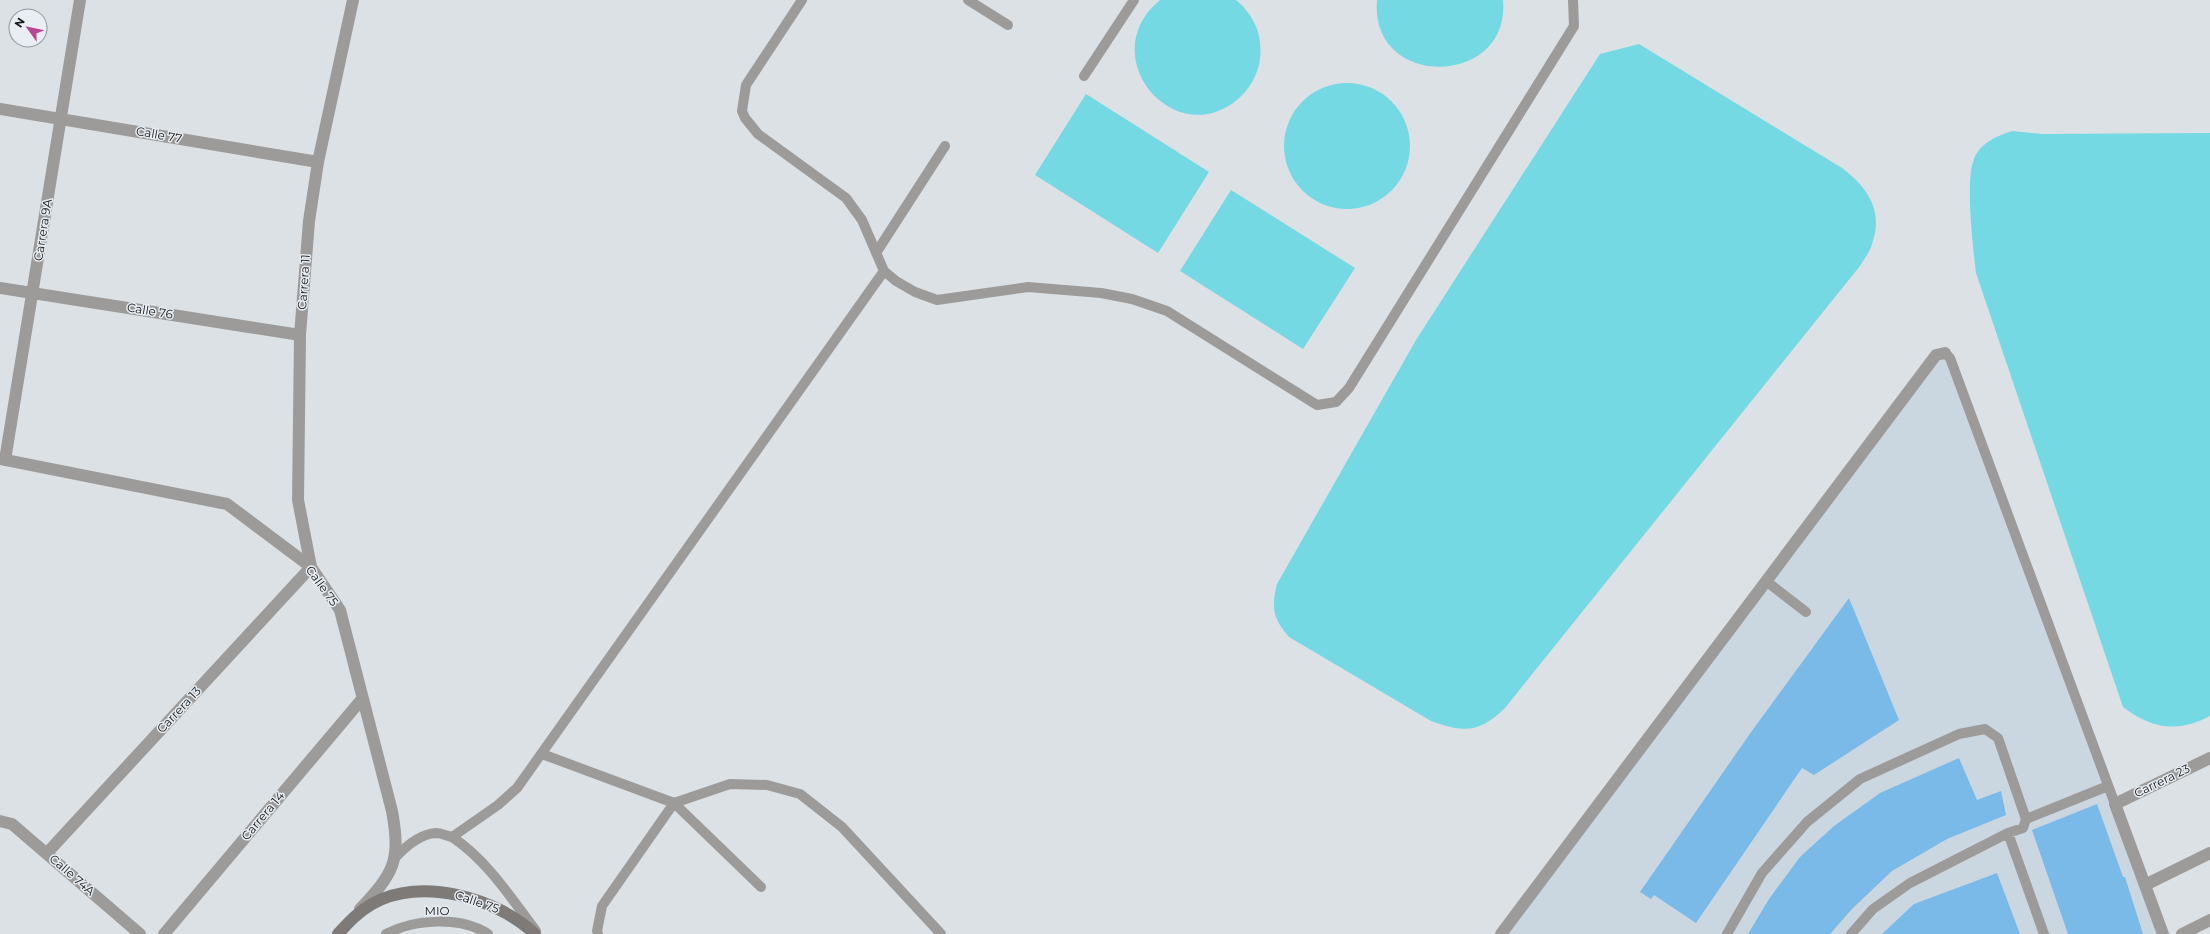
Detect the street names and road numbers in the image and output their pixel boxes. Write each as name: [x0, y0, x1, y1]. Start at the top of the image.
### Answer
street label: Calle 77: [135, 123, 183, 146]
street label: Carrera 9A: [30, 197, 55, 262]
street label: Carrera 11: [294, 254, 313, 310]
street label: Calle 76: [126, 299, 174, 322]
street label: Calle 75: [303, 563, 342, 609]
street label: Carrera 13: [153, 683, 204, 736]
street label: Carrera 23: [2131, 761, 2192, 801]
street label: Carrera 14: [238, 788, 287, 843]
street label: Calle 74A: [47, 851, 98, 899]
street label: Calle 75: [453, 887, 502, 916]
street label: MIO: [424, 903, 450, 918]

